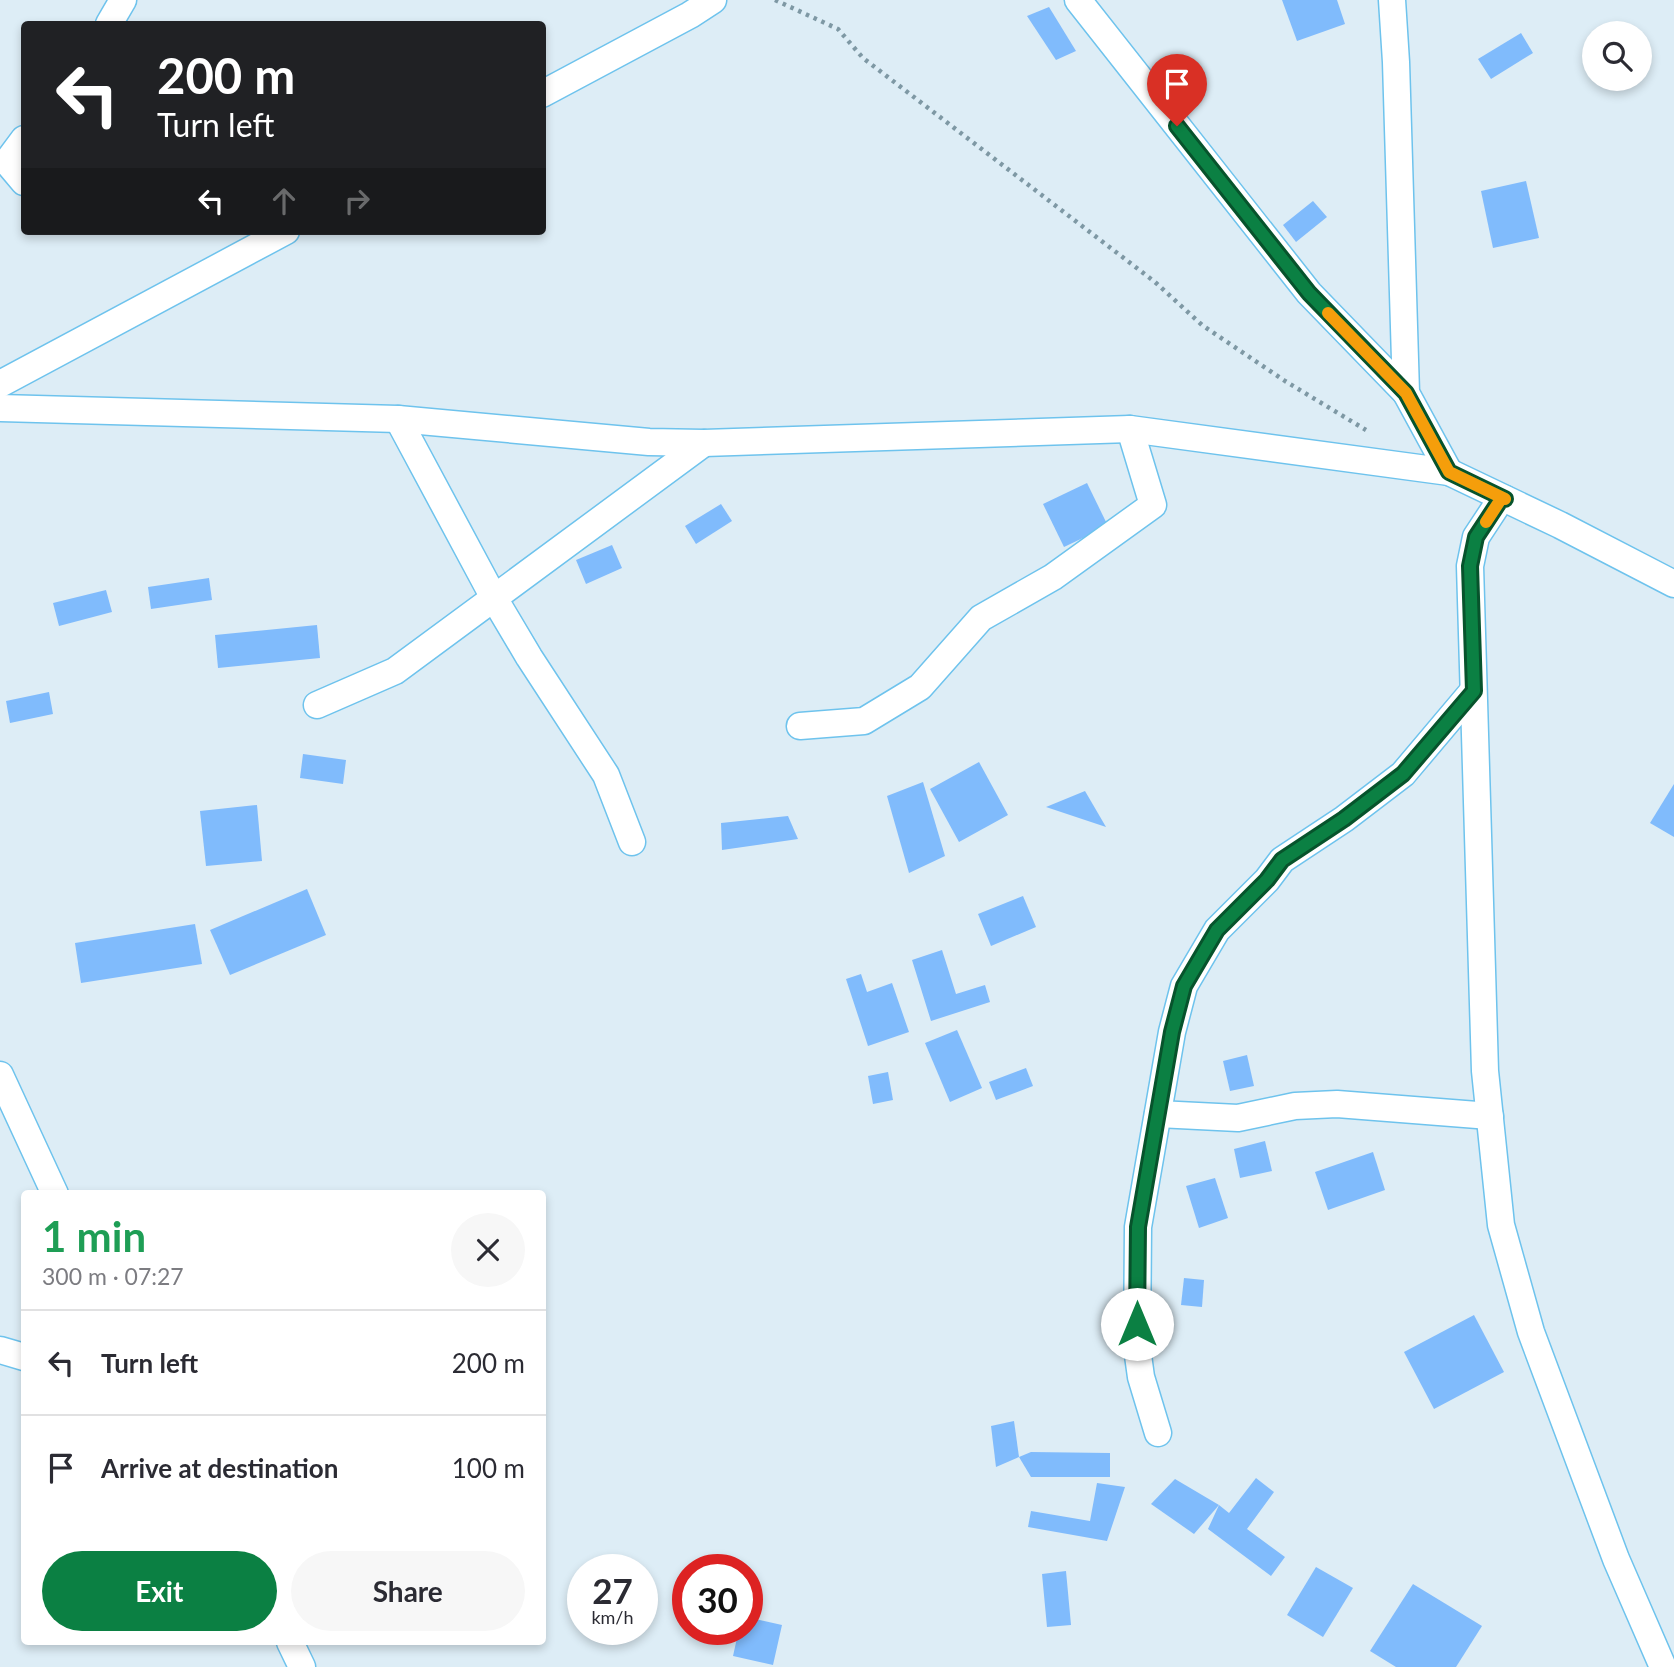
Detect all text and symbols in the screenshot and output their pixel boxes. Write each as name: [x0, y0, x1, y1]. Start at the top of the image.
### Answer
map controls: [1582, 21, 1652, 91]
button: search: [1582, 21, 1652, 91]
text: 200 m: [157, 46, 295, 104]
icon: left: [42, 49, 133, 140]
pin: [1147, 54, 1207, 126]
icon: arrive: [1158, 65, 1196, 103]
text: Turn left: [157, 105, 274, 144]
icon: left: [192, 182, 230, 220]
icon: ahead: [265, 182, 303, 220]
icon: right: [338, 182, 376, 220]
text: 1 min: [42, 1211, 146, 1261]
button: close: [451, 1213, 525, 1287]
text: 300 m · 07:27: [42, 1262, 184, 1290]
position arrow: [1100, 1287, 1174, 1361]
icon: left: [42, 1344, 80, 1382]
text: Turn left: [101, 1347, 198, 1379]
text: 200 m: [452, 1347, 525, 1379]
icon: arrive: [42, 1449, 80, 1487]
text: Arrive at destination: [101, 1452, 338, 1484]
text: 100 m: [452, 1452, 525, 1484]
button: Exit: [42, 1551, 277, 1631]
button: Share: [291, 1551, 525, 1631]
speed limit sign: 30: [672, 1554, 763, 1645]
text: 27: [592, 1569, 633, 1611]
text: km/h: [591, 1606, 634, 1628]

